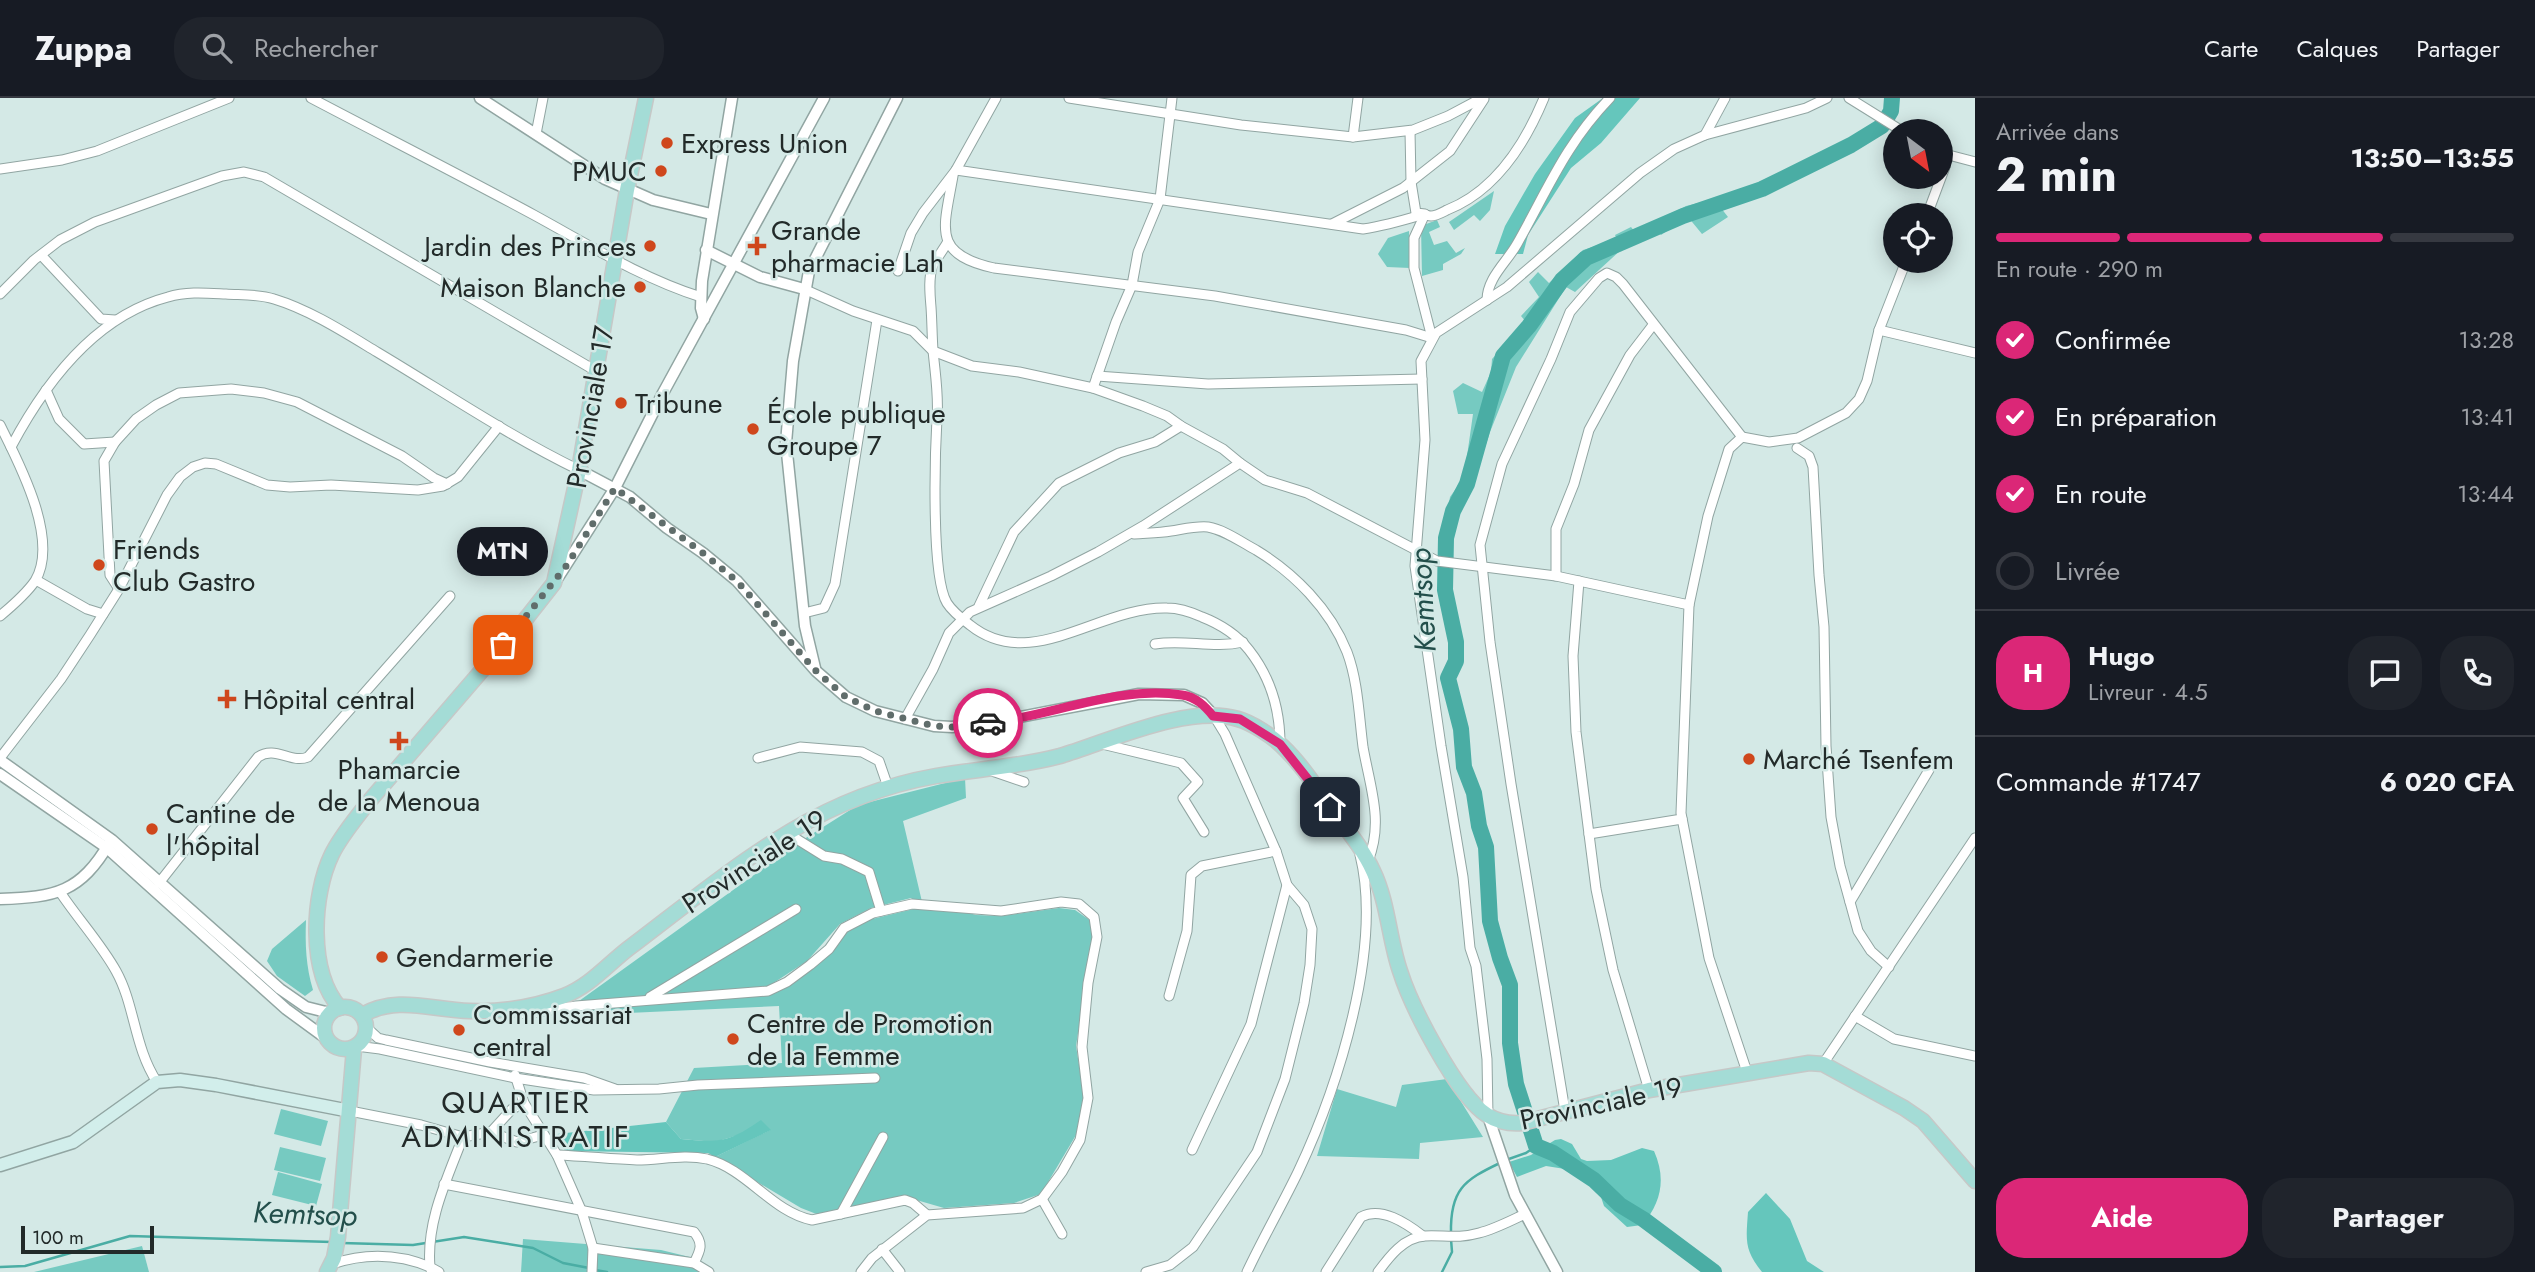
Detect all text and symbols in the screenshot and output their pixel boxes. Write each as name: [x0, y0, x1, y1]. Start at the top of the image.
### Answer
search box: [174, 17, 664, 80]
text: Zuppa: [35, 25, 132, 72]
icon: search: [198, 29, 236, 67]
text: Rechercher: [254, 29, 378, 67]
text: Carte: [2204, 31, 2258, 66]
text: Calques: [2296, 31, 2378, 66]
text: Partager: [2416, 31, 2500, 66]
text: Arrivée dans: [1996, 115, 2119, 149]
north arrow: [1883, 119, 1953, 189]
map controls: [1883, 119, 1953, 273]
place label: Express Union: [681, 123, 848, 164]
marker: Express Union: [659, 135, 675, 151]
text: 13:50–13:55: [2351, 139, 2514, 177]
text: 2 min: [1996, 142, 2117, 208]
place label: PMUC: [572, 151, 647, 192]
marker: PMUC: [653, 163, 669, 179]
button: locate: [1883, 203, 1953, 273]
place label: Grande pharmacie Lah: [771, 210, 944, 283]
place label: Jardin des Princes: [420, 226, 636, 267]
marker: Jardin des Princes: [642, 238, 658, 254]
marker: Grande pharmacie Lah: [749, 238, 765, 254]
text: En route · 290 m: [1996, 252, 2163, 286]
place label: Maison Blanche: [440, 267, 626, 308]
marker: Maison Blanche: [632, 279, 648, 295]
icon: check: [1996, 321, 2034, 359]
text: Confirmée: [2055, 321, 2171, 359]
street label: Provinciale 17: [556, 323, 625, 491]
text: 13:28: [2459, 323, 2514, 357]
place label: Tribune: [635, 383, 722, 424]
place label: École publique Groupe 7: [767, 393, 946, 466]
marker: Tribune: [613, 395, 629, 411]
icon: check: [1996, 398, 2034, 436]
text: En préparation: [2055, 398, 2217, 436]
text: 13:41: [2460, 400, 2514, 434]
marker: École publique Groupe 7: [745, 421, 761, 437]
icon: check: [1996, 475, 2034, 513]
text: En route: [2055, 475, 2147, 513]
text: 13:44: [2457, 477, 2514, 511]
callout: MTN: [458, 526, 548, 575]
place label: Friends Club Gastro: [113, 529, 255, 602]
text: MTN: [477, 534, 528, 568]
water label: Kemtsop: [1398, 546, 1447, 653]
text: Livrée: [2055, 552, 2120, 590]
marker: Friends Club Gastro: [91, 557, 107, 573]
pin: [473, 615, 533, 675]
icon: bag: [484, 626, 522, 664]
button: chat: [2348, 636, 2422, 710]
button: phone: [2440, 636, 2514, 710]
text: Hugo: [2088, 637, 2155, 675]
text: H: [2023, 654, 2043, 692]
text: Livreur · 4.5: [2088, 675, 2208, 709]
place label: Hôpital central: [243, 679, 415, 720]
courier: [953, 688, 1023, 758]
marker: Hôpital central: [217, 689, 237, 709]
icon: car: [969, 704, 1007, 742]
marker: Phamarcie de la Menoua: [391, 733, 407, 749]
place label: Marché Tsenfem: [1763, 739, 1954, 780]
place label: Phamarcie de la Menoua: [318, 749, 480, 822]
marker: Marché Tsenfem: [1741, 751, 1757, 767]
text: Commande #1747: [1996, 763, 2201, 801]
text: 6 020 CFA: [2380, 763, 2514, 801]
pin: [1300, 777, 1360, 837]
icon: home: [1311, 788, 1349, 826]
place label: Cantine de l'hôpital: [166, 793, 295, 866]
street label: Provinciale 19: [674, 799, 835, 924]
marker: Cantine de l'hôpital: [144, 821, 160, 837]
place label: Gendarmerie: [396, 937, 553, 978]
marker: Gendarmerie: [374, 949, 390, 965]
place label: Commissariat central: [473, 994, 632, 1067]
place label: Centre de Promotion de la Femme: [747, 1003, 993, 1076]
marker: Commissariat central: [451, 1022, 467, 1038]
marker: Centre de Promotion de la Femme: [725, 1031, 741, 1047]
street label: Provinciale 19: [1516, 1066, 1686, 1141]
district label: QUARTIER ADMINISTRATIF: [401, 1081, 631, 1158]
button: Aide: [1996, 1178, 2248, 1258]
button: Partager: [2262, 1178, 2514, 1258]
water label: Kemtsop: [252, 1190, 358, 1237]
scale bar: [21, 1223, 154, 1255]
text: 100 m: [32, 1224, 84, 1251]

